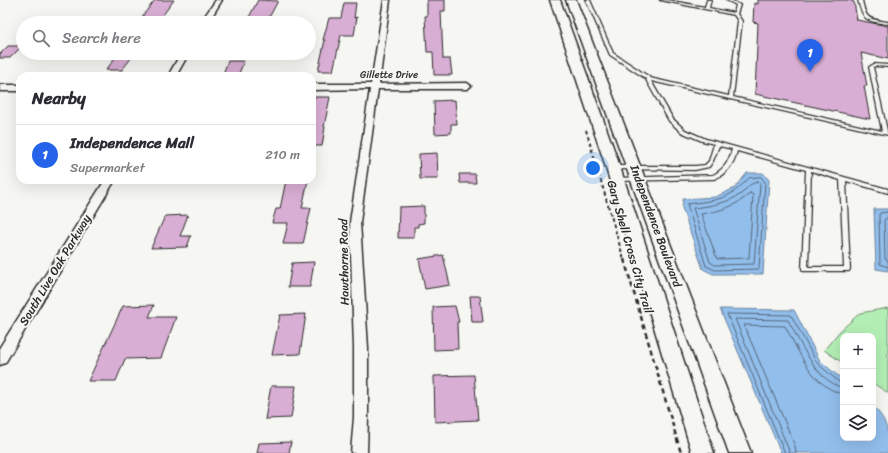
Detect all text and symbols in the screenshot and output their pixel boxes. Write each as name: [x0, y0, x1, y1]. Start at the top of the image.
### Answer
search box: [16, 16, 316, 60]
text: Search here: [62, 25, 141, 51]
icon: search: [30, 27, 52, 49]
pin: 1: [797, 39, 823, 72]
street label: Gillette Drive: [360, 66, 418, 84]
text: Nearby: [32, 83, 86, 113]
text: Independence Mall: [70, 130, 194, 156]
text: 1: [42, 143, 48, 166]
text: 210 m: [265, 143, 300, 166]
text: Supermarket: [70, 156, 145, 179]
your location: [583, 158, 603, 178]
street label: Independence Boulevard: [623, 161, 689, 291]
street label: Gary Shell Cross City Trail: [600, 178, 660, 317]
street label: South Live Oak Parkway: [13, 209, 97, 330]
street label: Hawthorne Road: [332, 218, 356, 305]
map controls: [840, 333, 876, 441]
button: +: [840, 333, 876, 369]
button: −: [840, 369, 876, 405]
button: layers: [840, 405, 876, 441]

